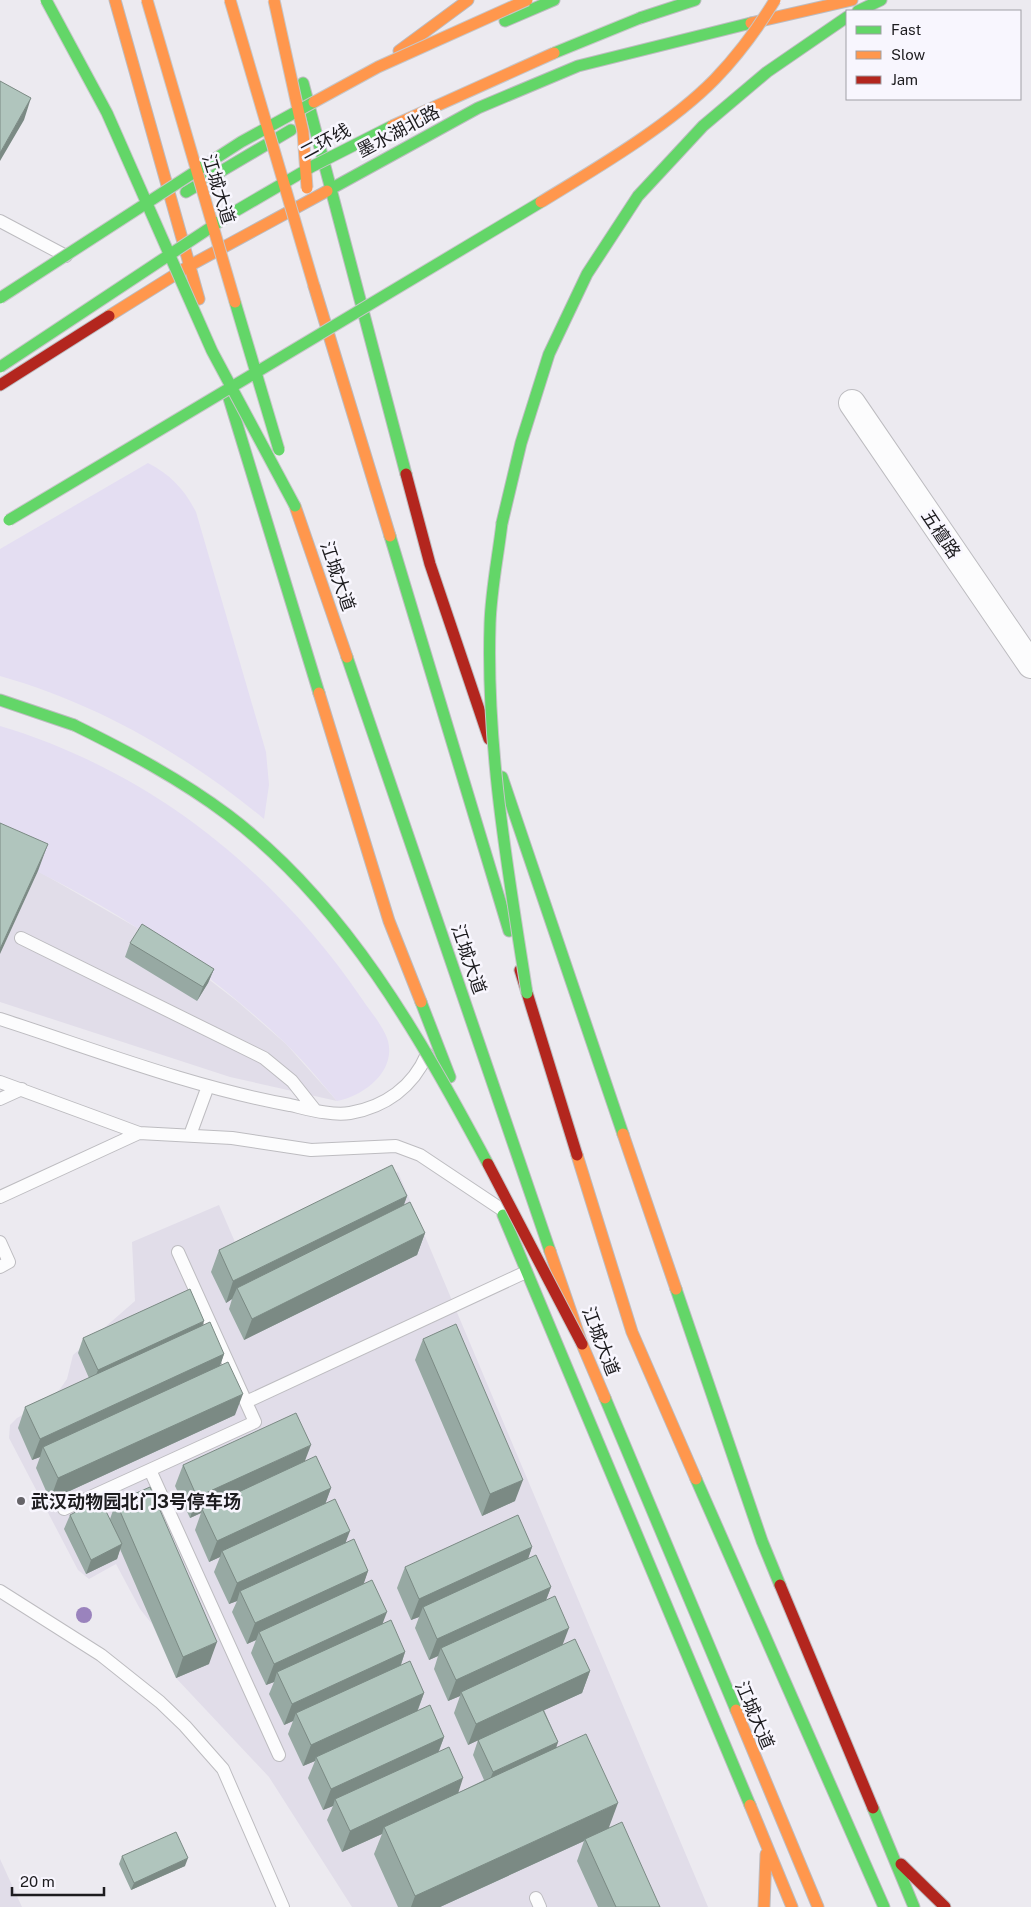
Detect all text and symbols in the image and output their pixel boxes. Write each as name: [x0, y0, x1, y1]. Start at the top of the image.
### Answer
legend: [846, 10, 1021, 100]
text: Fast: [891, 21, 921, 38]
text: Slow: [891, 46, 926, 63]
text: Jam: [891, 71, 918, 88]
street label: 墨水湖北路: [353, 101, 443, 161]
street label: 二环线: [296, 119, 354, 163]
street label: 江城大道: [198, 152, 240, 226]
street label: 五檀路: [917, 506, 965, 562]
street label: 江城大道: [316, 539, 360, 613]
street label: 江城大道: [447, 922, 491, 996]
street label: 江城大道: [578, 1304, 624, 1378]
place label: 武汉动物园北门3号停车场: [31, 1491, 241, 1512]
marker: 武汉动物园北门3号停车场: [15, 1495, 27, 1507]
street label: 江城大道: [731, 1678, 779, 1752]
scale bar: [12, 1864, 105, 1896]
text: 20 m: [20, 1873, 55, 1890]

